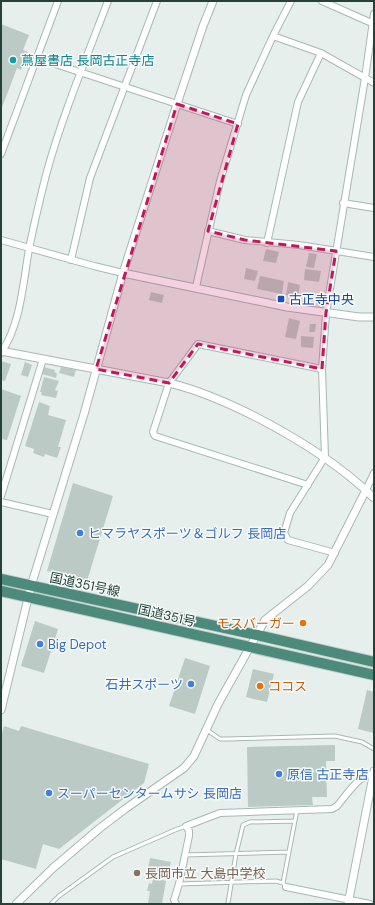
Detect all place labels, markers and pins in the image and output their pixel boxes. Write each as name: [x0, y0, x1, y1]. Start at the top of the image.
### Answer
place label: 蔦屋書店 長岡古正寺店: [21, 52, 154, 69]
marker: 蔦屋書店 長岡古正寺店: [8, 55, 18, 65]
place label: 古正寺中央: [289, 291, 354, 308]
marker: 古正寺中央: [276, 294, 286, 304]
place label: ヒマラヤスポーツ＆ゴルフ 長岡店: [88, 525, 286, 542]
marker: ヒマラヤスポーツ＆ゴルフ 長岡店: [75, 528, 85, 538]
place label: モスバーガー: [217, 615, 295, 632]
marker: モスバーガー: [298, 618, 308, 628]
place label: Big Depot: [48, 636, 107, 653]
marker: Big Depot: [35, 639, 45, 649]
place label: 石井スポーツ: [105, 676, 183, 693]
place label: ココス: [268, 678, 307, 695]
marker: 石井スポーツ: [186, 679, 196, 689]
marker: ココス: [255, 681, 265, 691]
place label: 原信 古正寺店: [287, 766, 368, 783]
marker: 原信 古正寺店: [274, 769, 284, 779]
place label: スーパーセンタームサシ 長岡店: [57, 785, 242, 802]
marker: スーパーセンタームサシ 長岡店: [44, 788, 54, 798]
place label: 長岡市立 大島中学校: [145, 865, 265, 882]
marker: 長岡市立 大島中学校: [132, 868, 142, 878]

